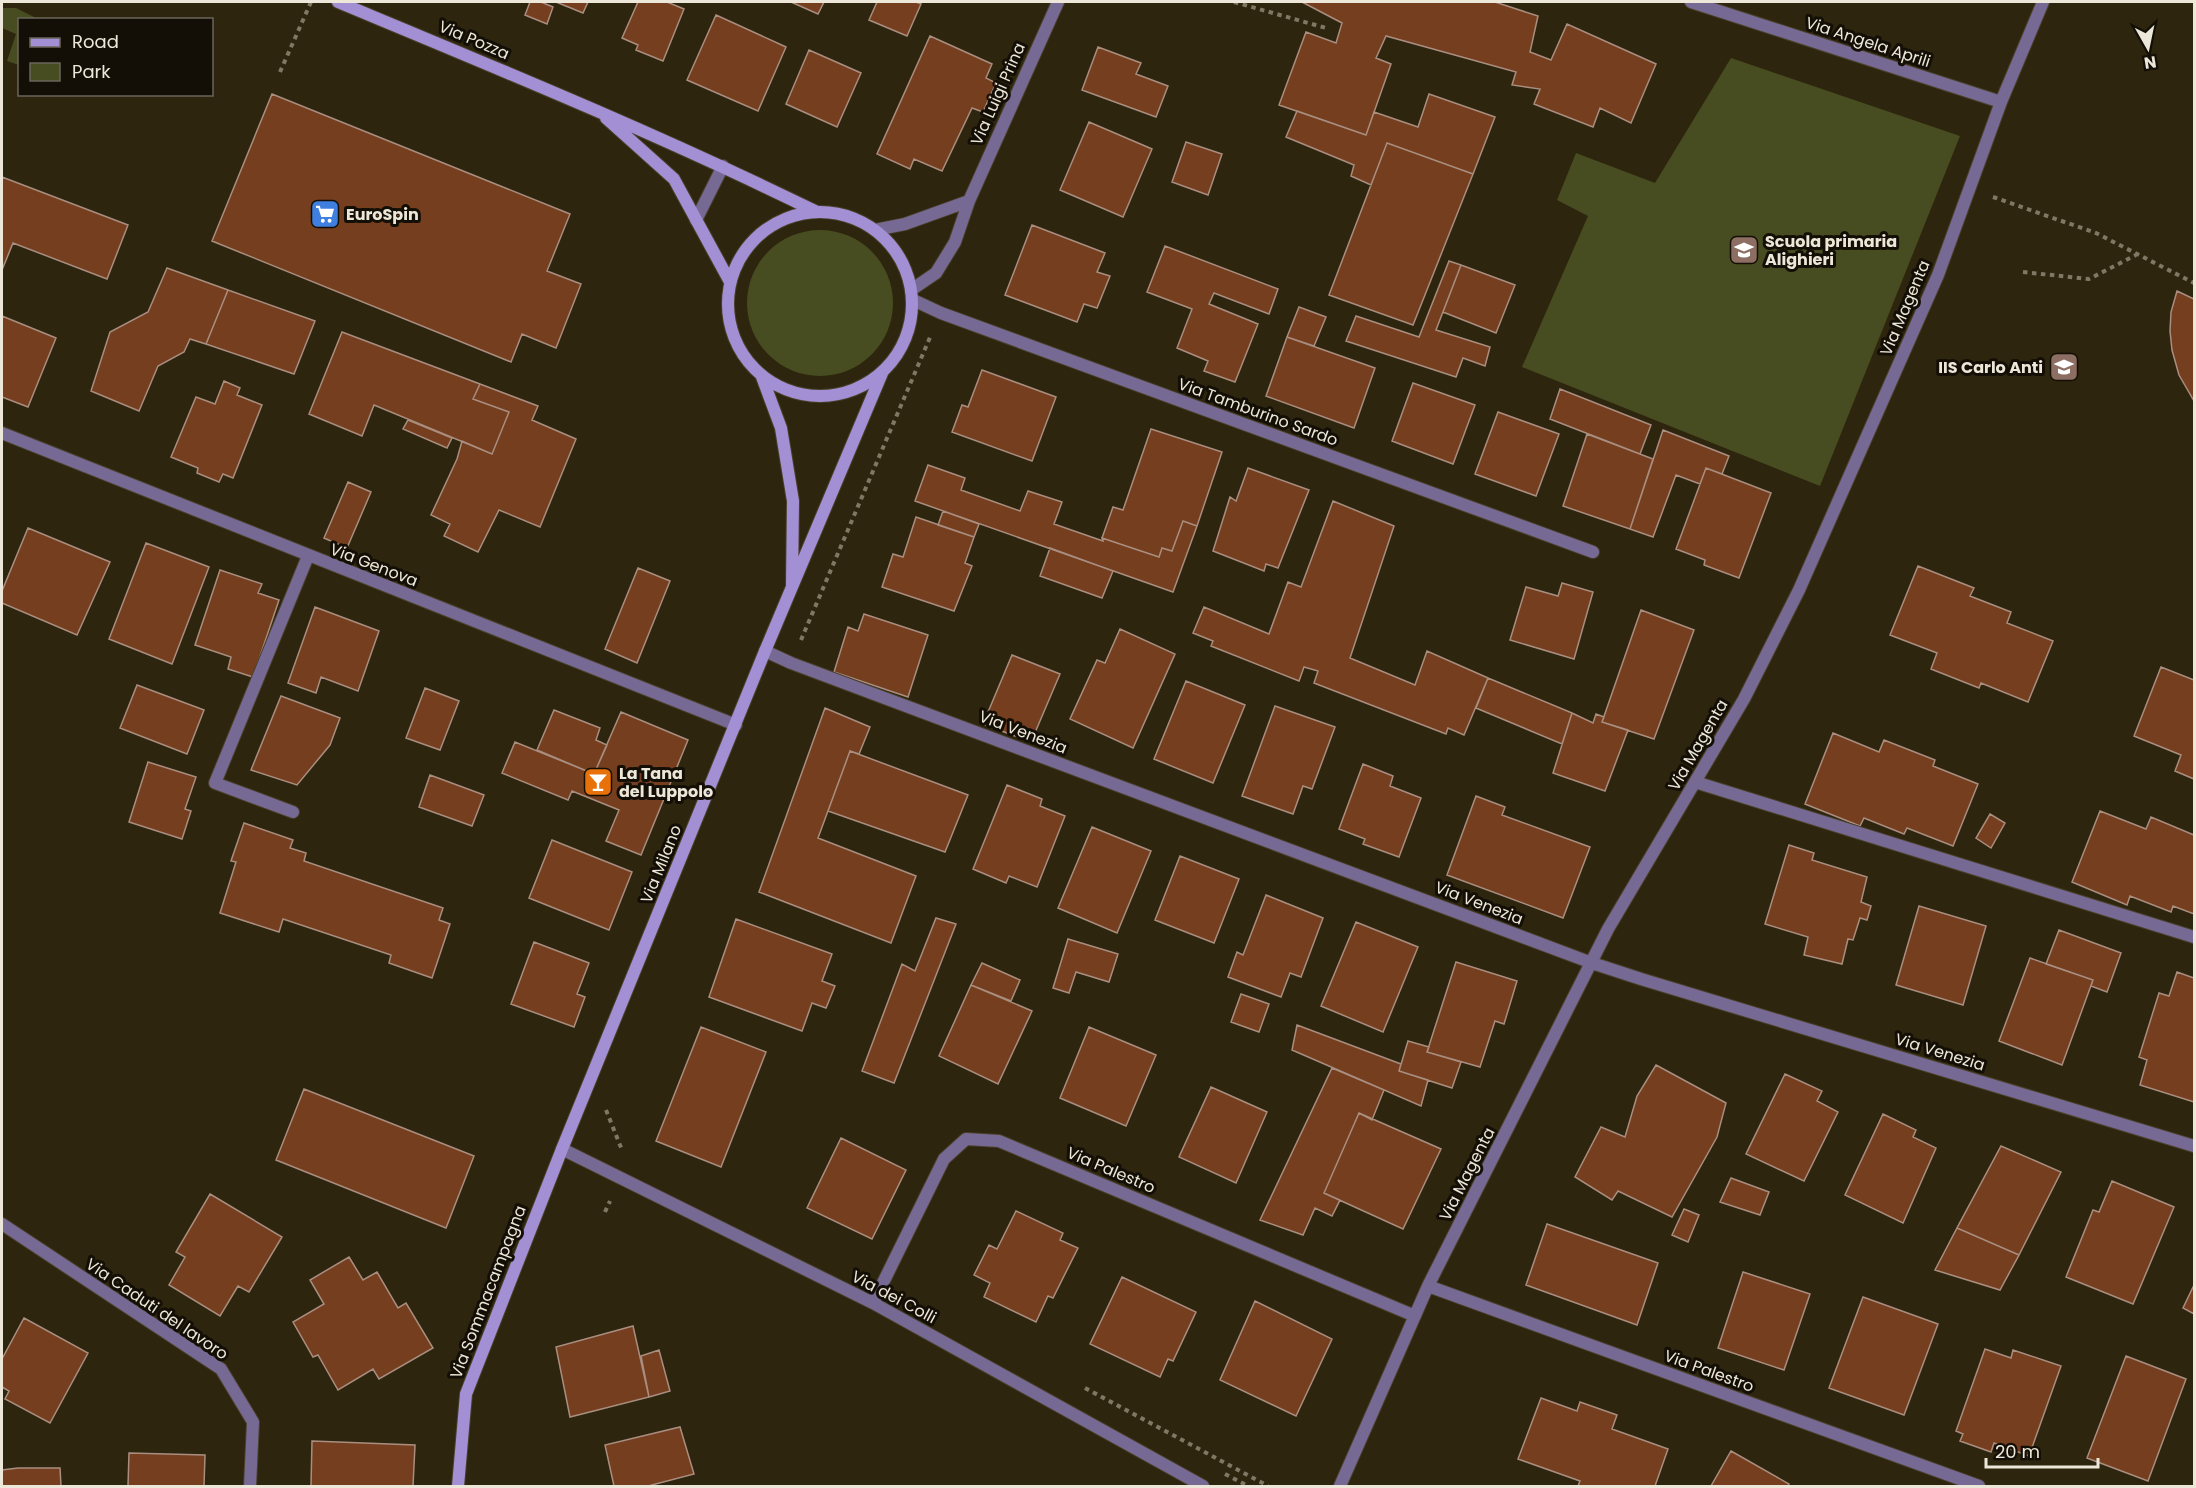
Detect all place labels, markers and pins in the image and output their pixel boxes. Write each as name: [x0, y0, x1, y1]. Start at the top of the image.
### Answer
supermarket icon: EuroSpin: [309, 198, 341, 230]
place label: EuroSpin: [346, 203, 419, 226]
place label: Scuola primaria Alighieri: [1765, 230, 1897, 271]
school or university icon: Scuola primaria Alighieri: [1728, 234, 1760, 266]
school or university icon: IIS Carlo Anti: [2048, 351, 2080, 383]
place label: IIS Carlo Anti: [1938, 356, 2043, 379]
place label: La Tana del Luppolo: [619, 762, 713, 803]
bar icon: La Tana del Luppolo: [582, 766, 614, 798]

